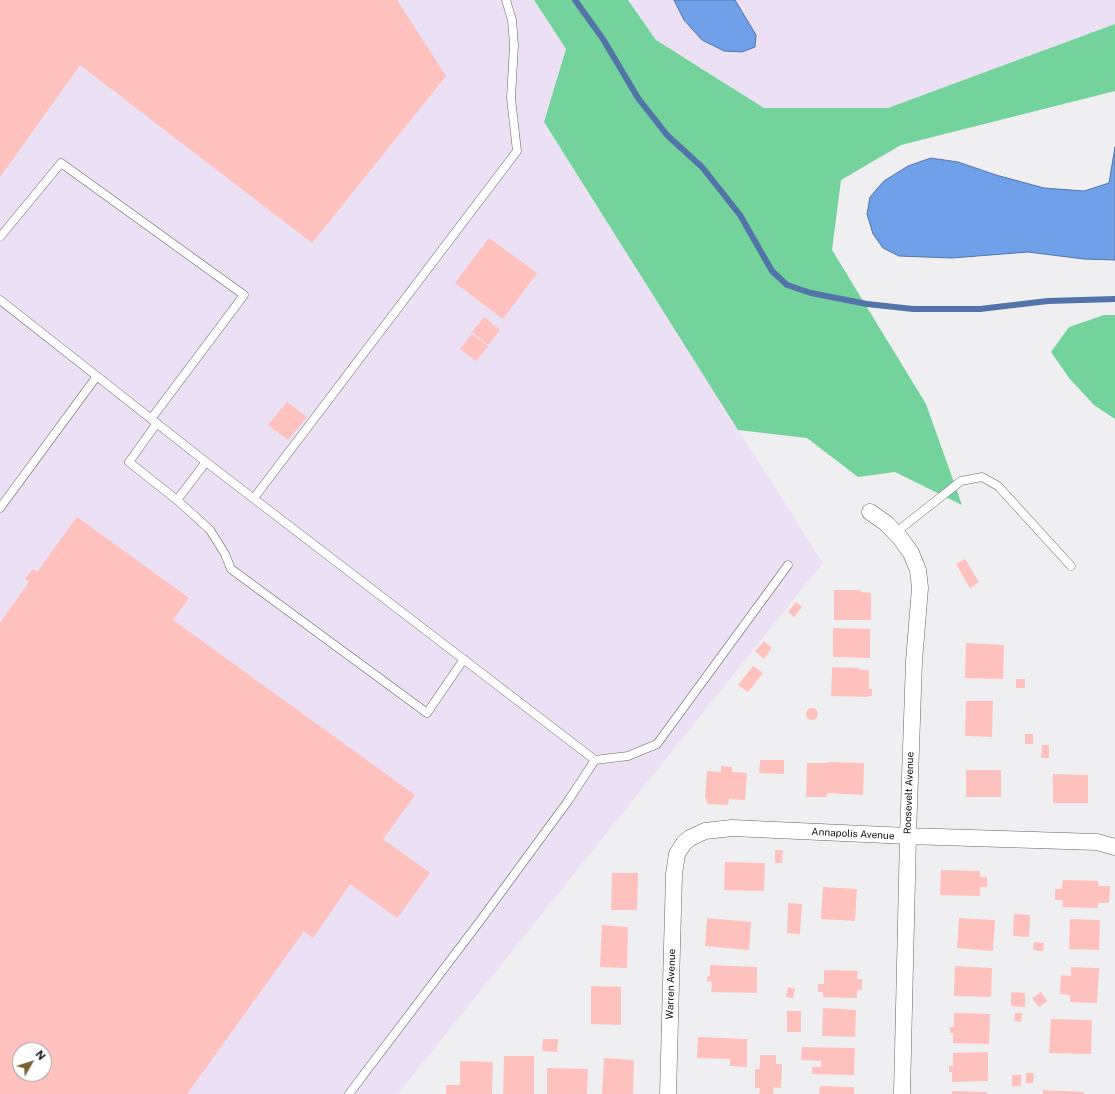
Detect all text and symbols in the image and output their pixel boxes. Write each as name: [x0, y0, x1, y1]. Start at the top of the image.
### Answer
street label: Roosevelt Avenue: [902, 752, 916, 834]
street label: Annapolis Avenue: [811, 826, 895, 842]
street label: Warren Avenue: [664, 949, 678, 1019]
north arrow: [12, 1042, 52, 1082]
text: N: [33, 1048, 48, 1062]

